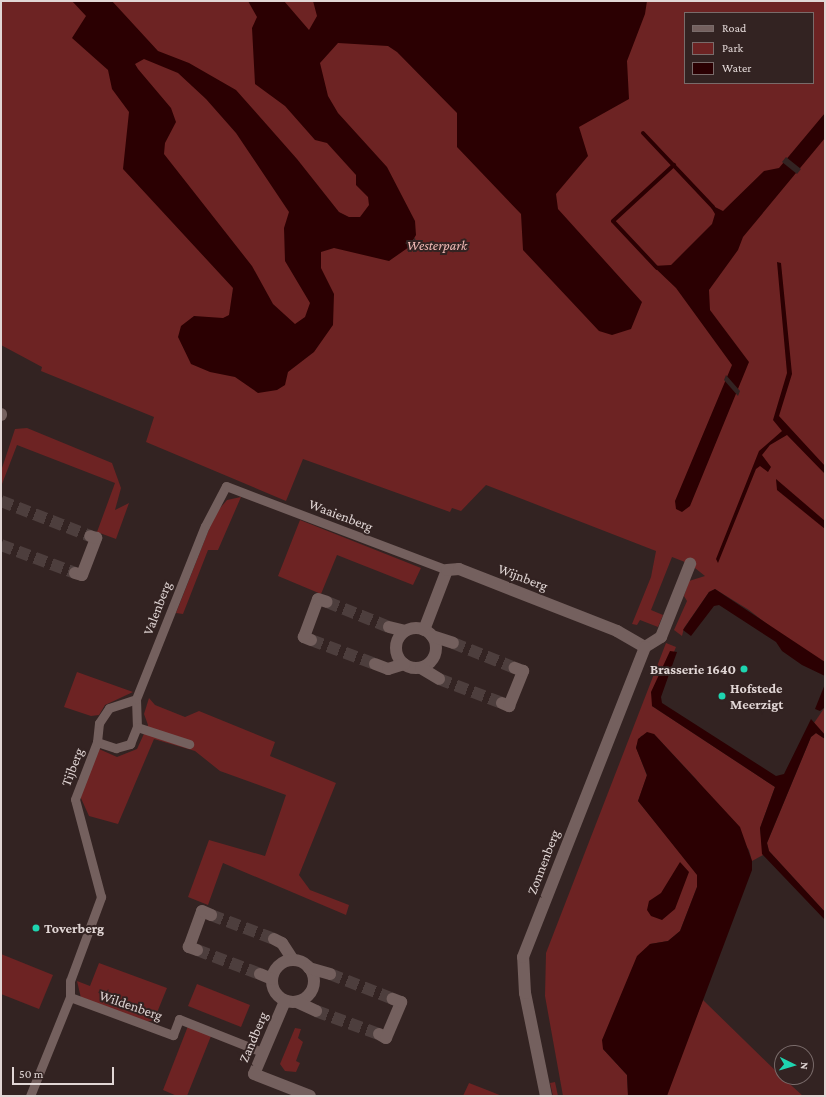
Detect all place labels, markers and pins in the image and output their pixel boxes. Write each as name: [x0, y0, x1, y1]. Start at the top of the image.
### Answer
place label: Brasserie 1640: [650, 661, 736, 677]
marker: Brasserie 1640: [739, 664, 749, 674]
place label: Hofstede Meerzigt: [730, 680, 783, 712]
marker: Hofstede Meerzigt: [717, 691, 727, 701]
place label: Toverberg: [44, 920, 104, 936]
marker: Toverberg: [31, 923, 41, 933]

